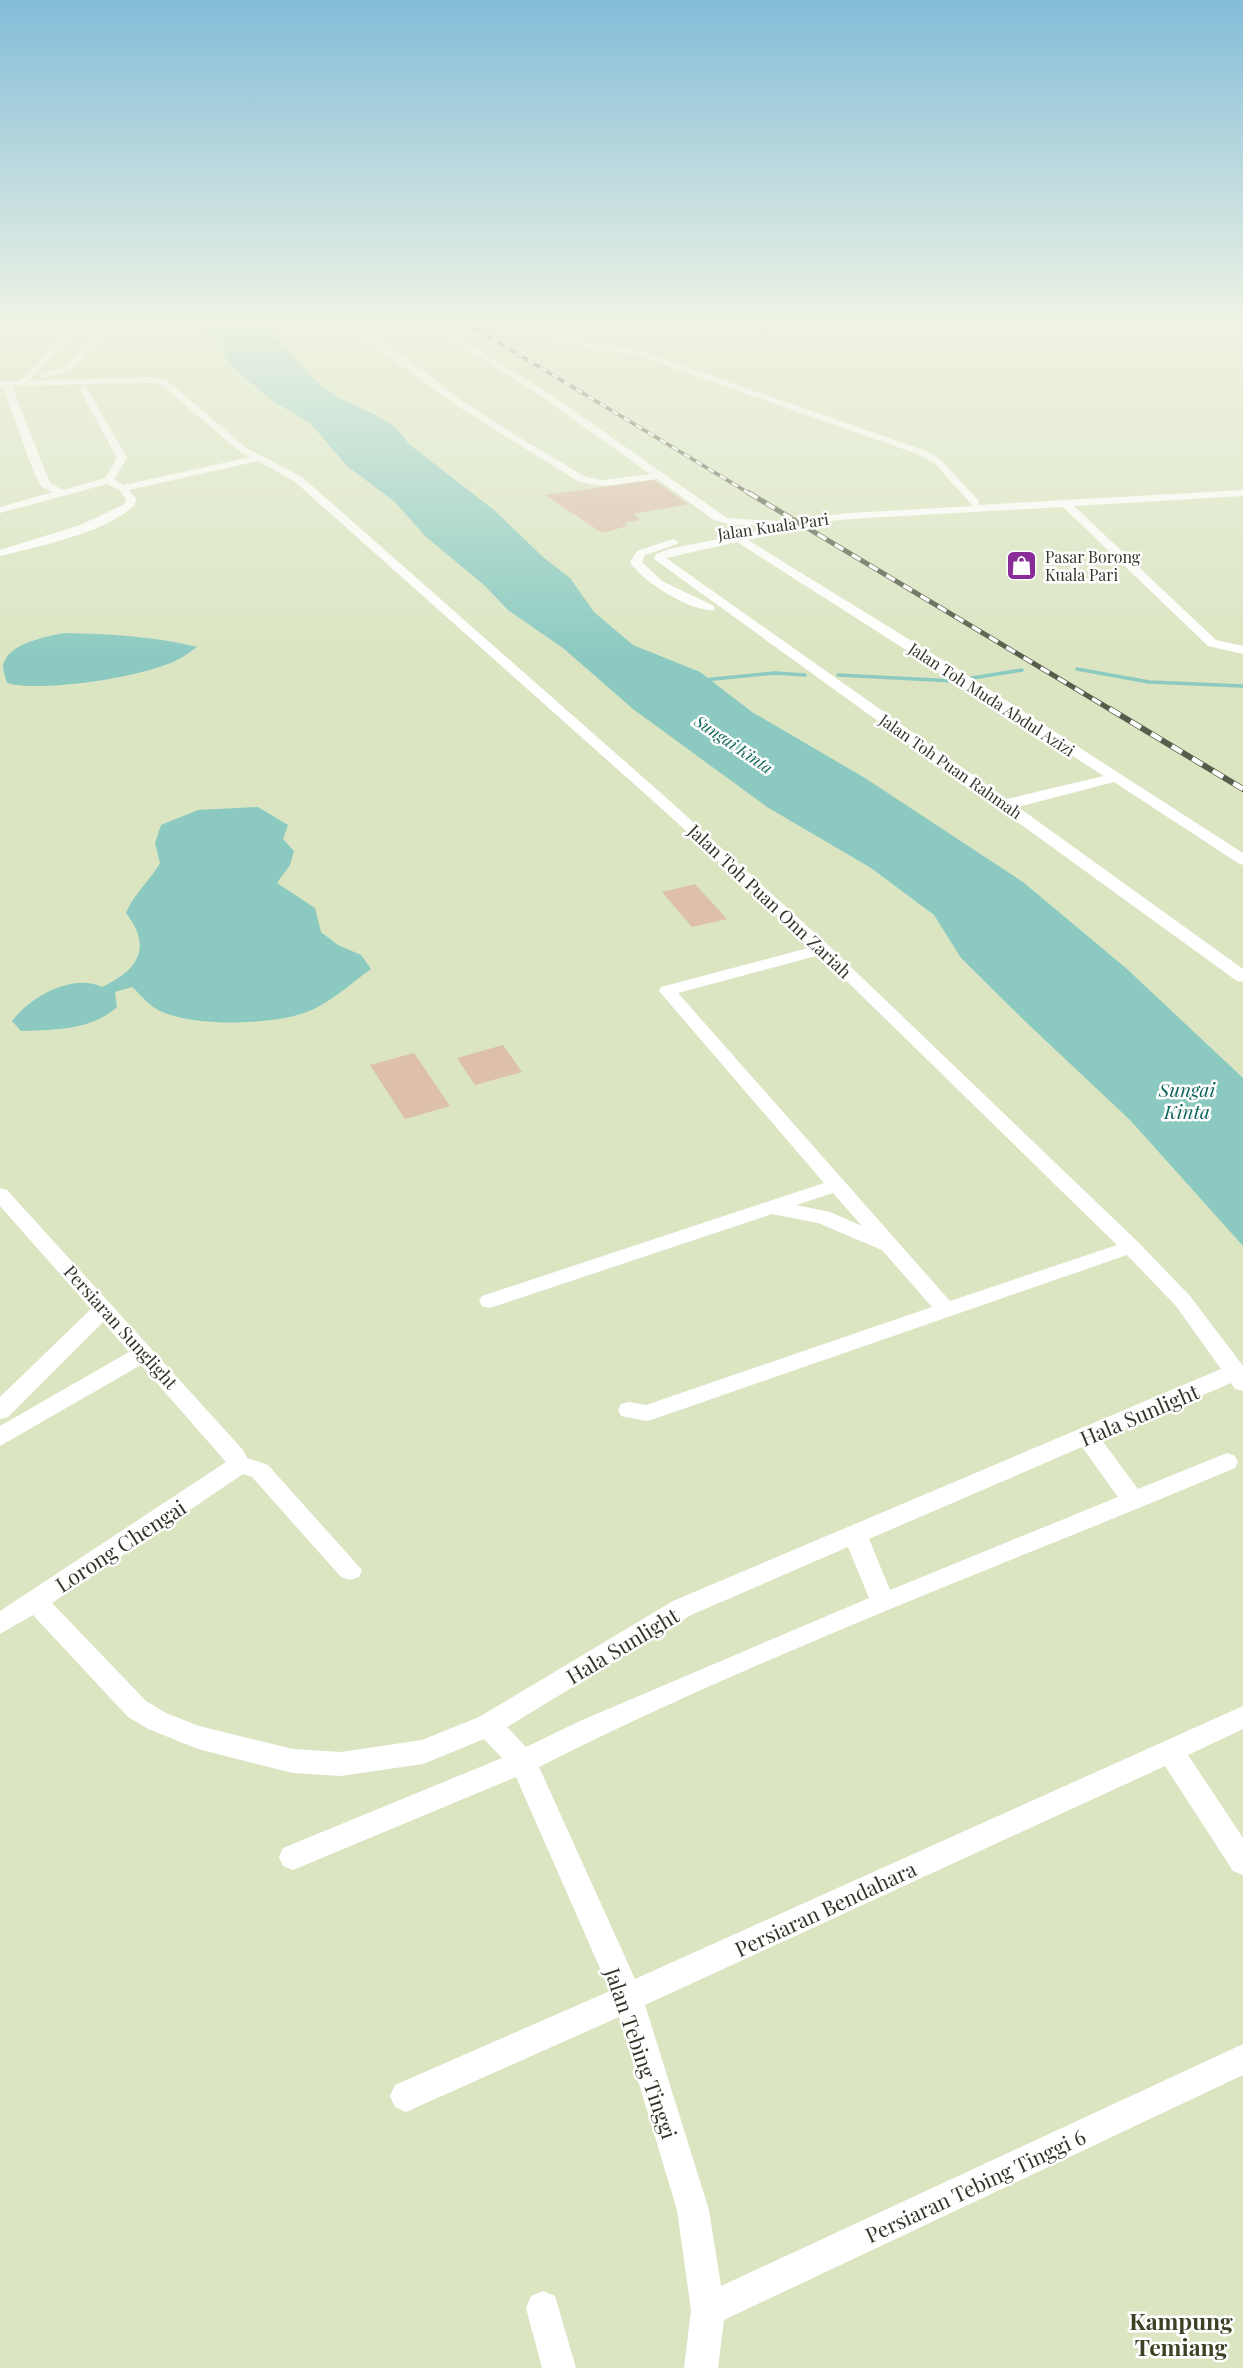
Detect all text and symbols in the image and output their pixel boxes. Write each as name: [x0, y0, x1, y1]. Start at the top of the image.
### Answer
street label: Jalan Kuala Pari: [715, 508, 830, 544]
place label: Pasar Borong Kuala Pari: [1045, 546, 1141, 585]
shop icon: Pasar Borong Kuala Pari: [1005, 548, 1039, 582]
street label: Jalan Toh Muda Abdul Azizi: [904, 637, 1079, 761]
street label: Jalan Toh Puan Rahmah: [875, 708, 1027, 823]
water label: Sungai Kinta: [690, 709, 777, 778]
street label: Jalan Toh Puan Onn Zariah: [682, 818, 857, 984]
water label: Sungai Kinta: [1158, 1076, 1217, 1124]
street label: Persiaran Sunglight: [59, 1260, 184, 1395]
street label: Hala Sunlight: [1075, 1376, 1203, 1452]
street label: Lorong Chengai: [49, 1492, 191, 1598]
street label: Hala Sunlight: [560, 1600, 684, 1690]
street label: Persiaran Bendahara: [730, 1853, 921, 1962]
street label: Jalan Tebing Tinggi: [599, 1963, 684, 2142]
street label: Persiaran Tebing Tinggi 6: [860, 2122, 1090, 2248]
district label: Kampung Temiang: [1129, 2305, 1233, 2362]

